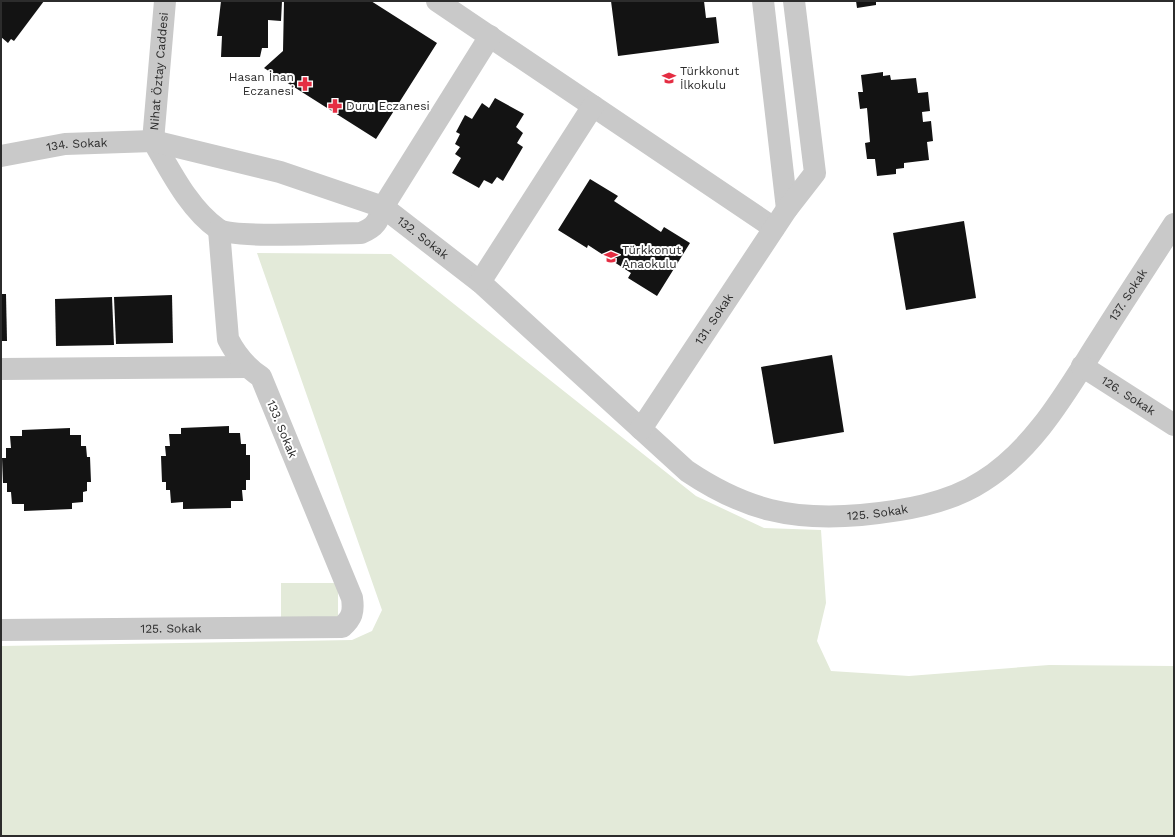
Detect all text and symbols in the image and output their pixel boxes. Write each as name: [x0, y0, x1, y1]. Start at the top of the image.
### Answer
street label: Nihat Öztay Caddesi: [147, 12, 171, 131]
place label: Türkkonut İlkokulu: [680, 64, 739, 92]
place label: Hasan İnan Eczanesi: [229, 70, 294, 98]
school or university icon: Türkkonut İlkokulu: [661, 70, 677, 86]
pharmacy icon: Hasan İnan Eczanesi: [297, 76, 313, 92]
pharmacy icon: Duru Eczanesi: [327, 98, 343, 114]
place label: Duru Eczanesi: [346, 99, 430, 113]
street label: 134. Sokak: [45, 136, 108, 154]
street label: 132. Sokak: [394, 214, 451, 262]
place label: Türkkonut Anaokulu: [622, 243, 681, 271]
school or university icon: Türkkonut Anaokulu: [603, 249, 619, 265]
street label: 137. Sokak: [1106, 266, 1150, 324]
street label: 131. Sokak: [692, 290, 736, 347]
street label: 126. Sokak: [1099, 373, 1158, 418]
street label: 133. Sokak: [264, 398, 300, 460]
street label: 125. Sokak: [847, 502, 909, 523]
street label: 125. Sokak: [140, 621, 202, 636]

